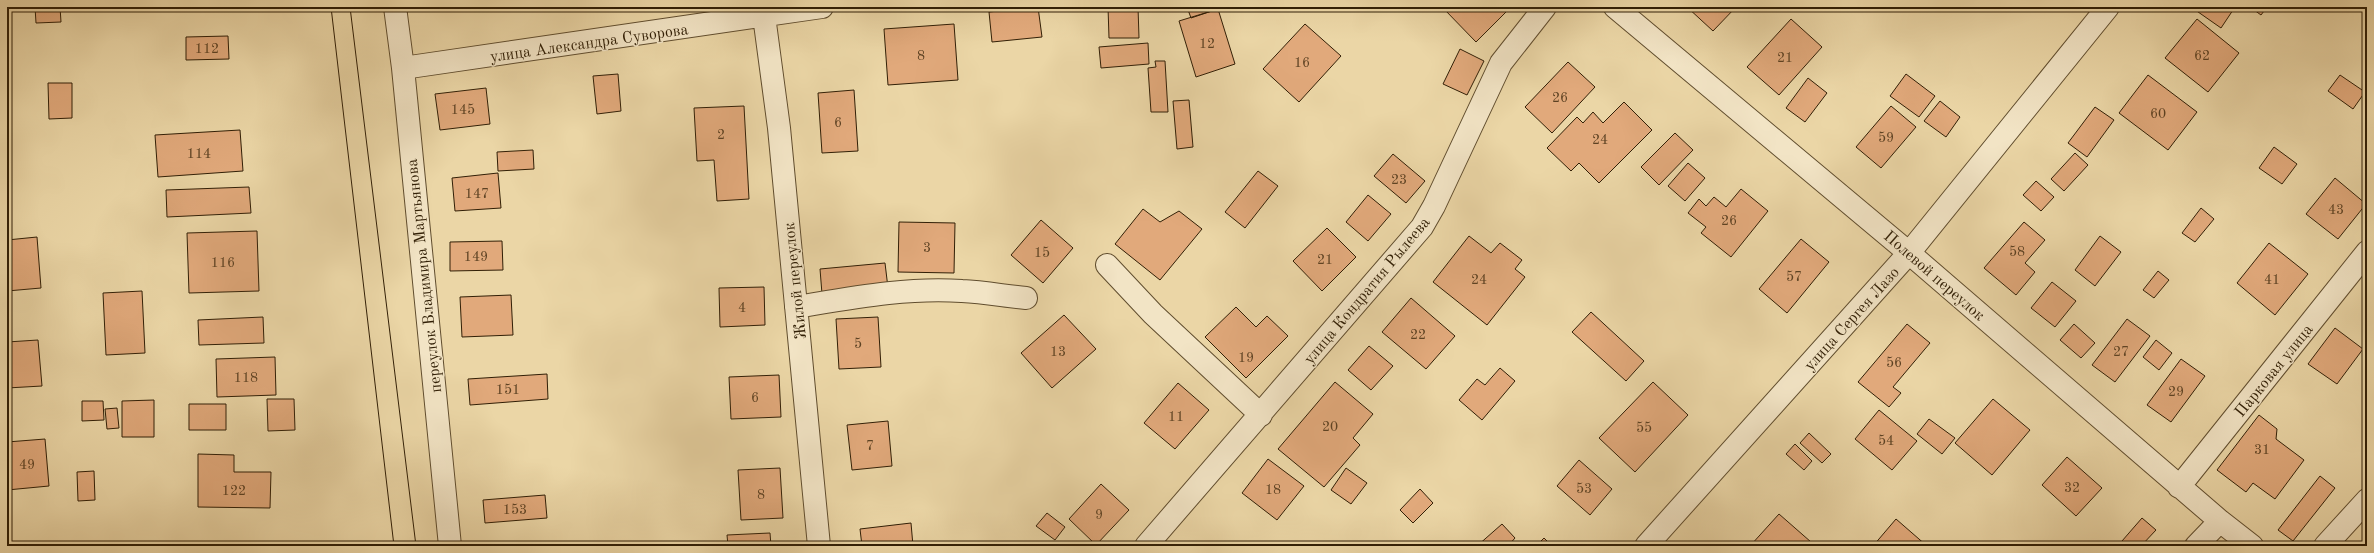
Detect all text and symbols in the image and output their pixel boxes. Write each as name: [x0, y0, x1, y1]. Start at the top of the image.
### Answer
street label: улица Александра Суворова: [489, 22, 689, 66]
house number: 12: [1199, 37, 1215, 51]
house number: 112: [195, 42, 219, 56]
house number: 8: [917, 49, 925, 63]
house number: 62: [2194, 49, 2210, 63]
house number: 21: [1777, 51, 1793, 65]
house number: 16: [1294, 56, 1310, 70]
house number: 26: [1552, 91, 1568, 105]
house number: 145: [451, 103, 475, 117]
house number: 60: [2150, 107, 2166, 121]
house number: 6: [834, 116, 842, 130]
house number: 2: [717, 128, 725, 142]
house number: 59: [1878, 131, 1894, 145]
house number: 24: [1592, 133, 1608, 147]
house number: 114: [187, 147, 211, 161]
street label: переулок Владимира Мартьянова: [405, 158, 445, 394]
house number: 23: [1391, 173, 1407, 187]
house number: 147: [465, 187, 489, 201]
house number: 43: [2328, 203, 2344, 217]
house number: 26: [1721, 214, 1737, 228]
street label: улица Кондратия Рылеева: [1301, 215, 1434, 368]
street label: Жилой переулок: [782, 222, 810, 340]
street label: Полевой переулок: [1880, 228, 1987, 325]
house number: 3: [923, 241, 931, 255]
house number: 58: [2009, 245, 2025, 259]
house number: 15: [1034, 246, 1050, 260]
house number: 149: [464, 250, 488, 264]
house number: 21: [1317, 253, 1333, 267]
house number: 116: [211, 256, 235, 270]
street label: улица Сергея Лазо: [1802, 264, 1903, 374]
house number: 57: [1786, 270, 1802, 284]
house number: 24: [1471, 273, 1487, 287]
house number: 41: [2264, 273, 2280, 287]
house number: 4: [738, 301, 746, 315]
street label: Парковая улица: [2232, 322, 2317, 421]
house number: 22: [1410, 328, 1426, 342]
house number: 5: [854, 337, 862, 351]
house number: 13: [1050, 345, 1066, 359]
house number: 27: [2113, 345, 2129, 359]
house number: 19: [1238, 351, 1254, 365]
house number: 56: [1886, 356, 1902, 370]
house number: 118: [234, 371, 258, 385]
house number: 151: [496, 383, 520, 397]
house number: 29: [2168, 385, 2184, 399]
house number: 6: [751, 391, 759, 405]
house number: 11: [1168, 410, 1184, 424]
house number: 20: [1322, 420, 1338, 434]
house number: 55: [1636, 421, 1652, 435]
house number: 54: [1878, 434, 1894, 448]
house number: 7: [866, 439, 874, 453]
house number: 31: [2254, 443, 2270, 457]
house number: 49: [19, 458, 35, 472]
house number: 32: [2064, 481, 2080, 495]
house number: 53: [1576, 482, 1592, 496]
house number: 18: [1265, 483, 1281, 497]
house number: 122: [222, 484, 246, 498]
house number: 8: [757, 488, 765, 502]
house number: 153: [503, 503, 527, 517]
house number: 9: [1095, 508, 1103, 522]

